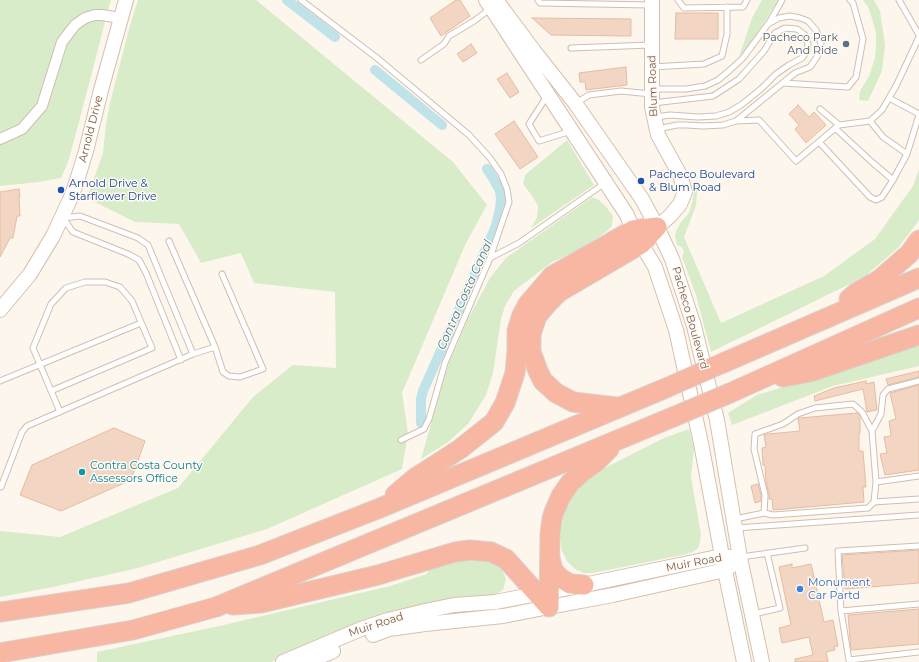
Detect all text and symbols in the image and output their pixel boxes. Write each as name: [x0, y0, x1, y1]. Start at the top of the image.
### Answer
place label: Pacheco Park And Ride: [763, 31, 838, 57]
marker: Pacheco Park And Ride: [841, 39, 851, 49]
street label: Blum Road: [645, 55, 661, 117]
street label: Arnold Drive: [76, 94, 106, 164]
place label: Pacheco Boulevard & Blum Road: [649, 168, 755, 194]
marker: Pacheco Boulevard & Blum Road: [636, 176, 646, 186]
place label: Arnold Drive & Starflower Drive: [69, 177, 157, 203]
marker: Arnold Drive & Starflower Drive: [56, 185, 66, 195]
water label: Contra Costa Canal: [434, 238, 496, 352]
street label: Pacheco Boulevard: [669, 265, 711, 371]
place label: Contra Costa County Assessors Office: [90, 459, 202, 485]
marker: Contra Costa County Assessors Office: [77, 467, 87, 477]
street label: Muir Road: [665, 551, 723, 575]
place label: Monument Car Partd: [808, 576, 870, 602]
marker: Monument Car Partd: [795, 584, 805, 594]
street label: Muir Road: [347, 610, 405, 640]

